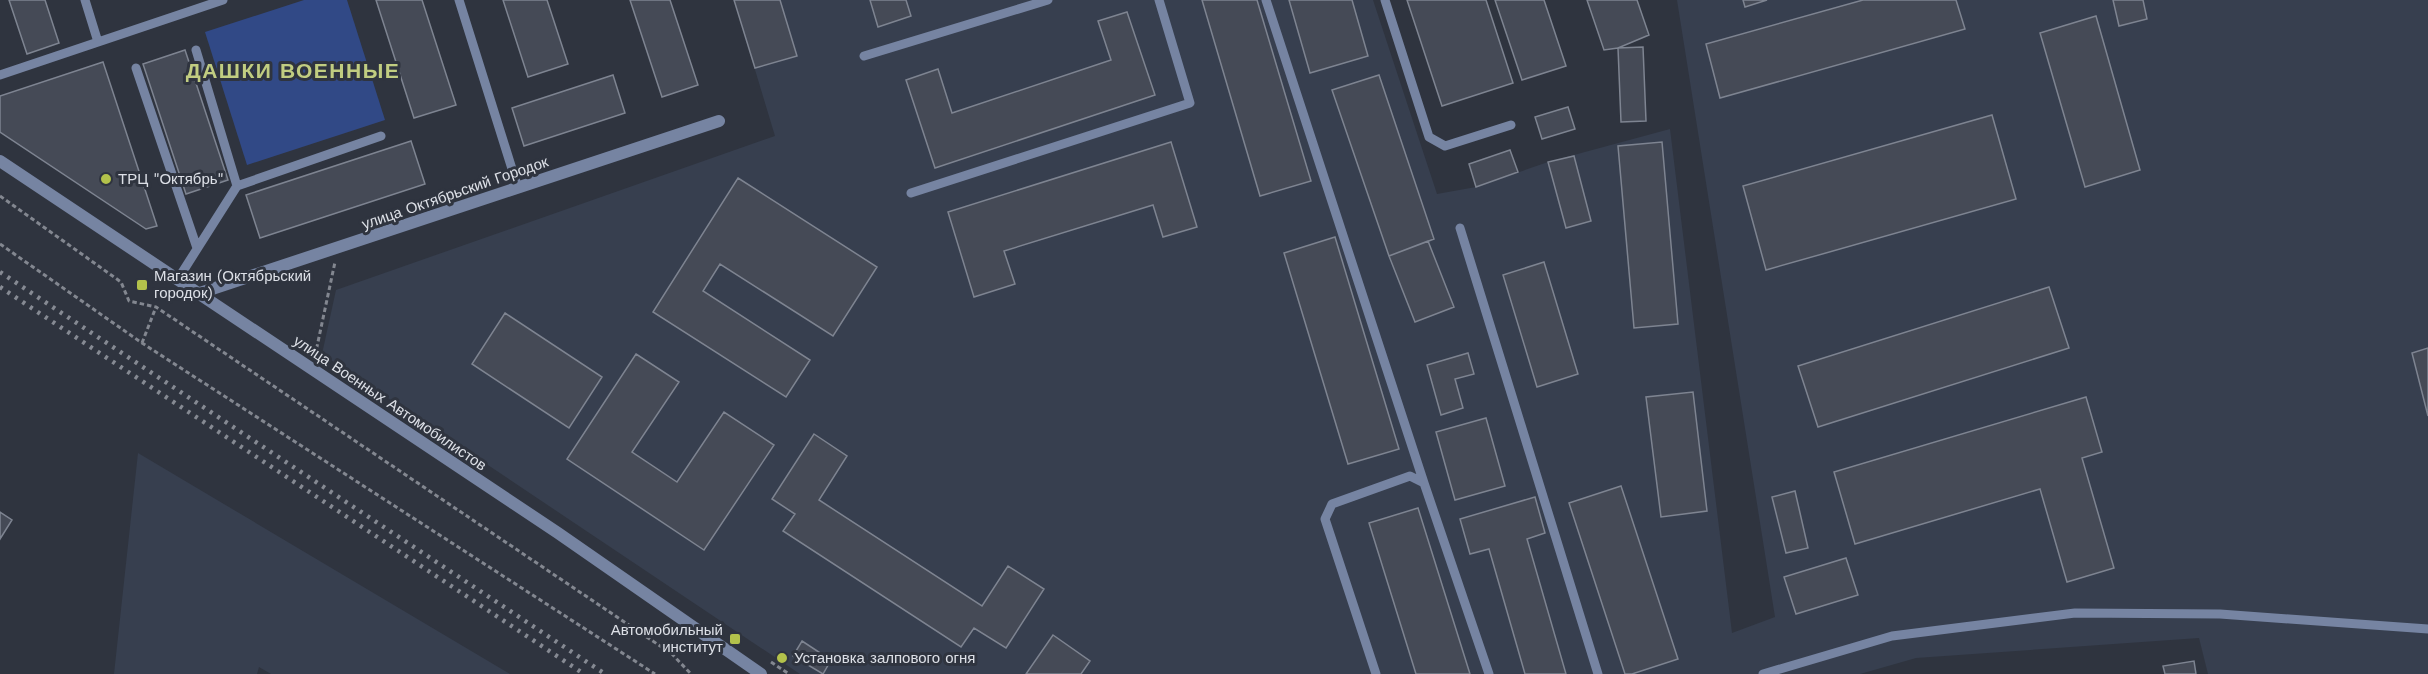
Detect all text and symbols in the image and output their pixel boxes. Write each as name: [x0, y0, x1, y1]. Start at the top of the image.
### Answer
district label: ДАШКИ ВОЕННЫЕ: [186, 58, 400, 83]
street label: улица Октябрьский Городок: [359, 152, 551, 233]
place label: ТРЦ "Октябрь": [118, 170, 224, 188]
marker: ТРЦ "Октябрь": [99, 172, 113, 186]
place label: Магазин (Октябрьский городок): [154, 267, 311, 302]
marker: Магазин (Октябрьский городок): [135, 278, 149, 292]
street label: улица Военных Автомобилистов: [290, 332, 490, 474]
place label: Автомобильный институт: [611, 621, 723, 656]
marker: Автомобильный институт: [728, 632, 742, 646]
place label: Установка залпового огня: [794, 649, 975, 667]
marker: Установка залпового огня: [775, 651, 789, 665]

